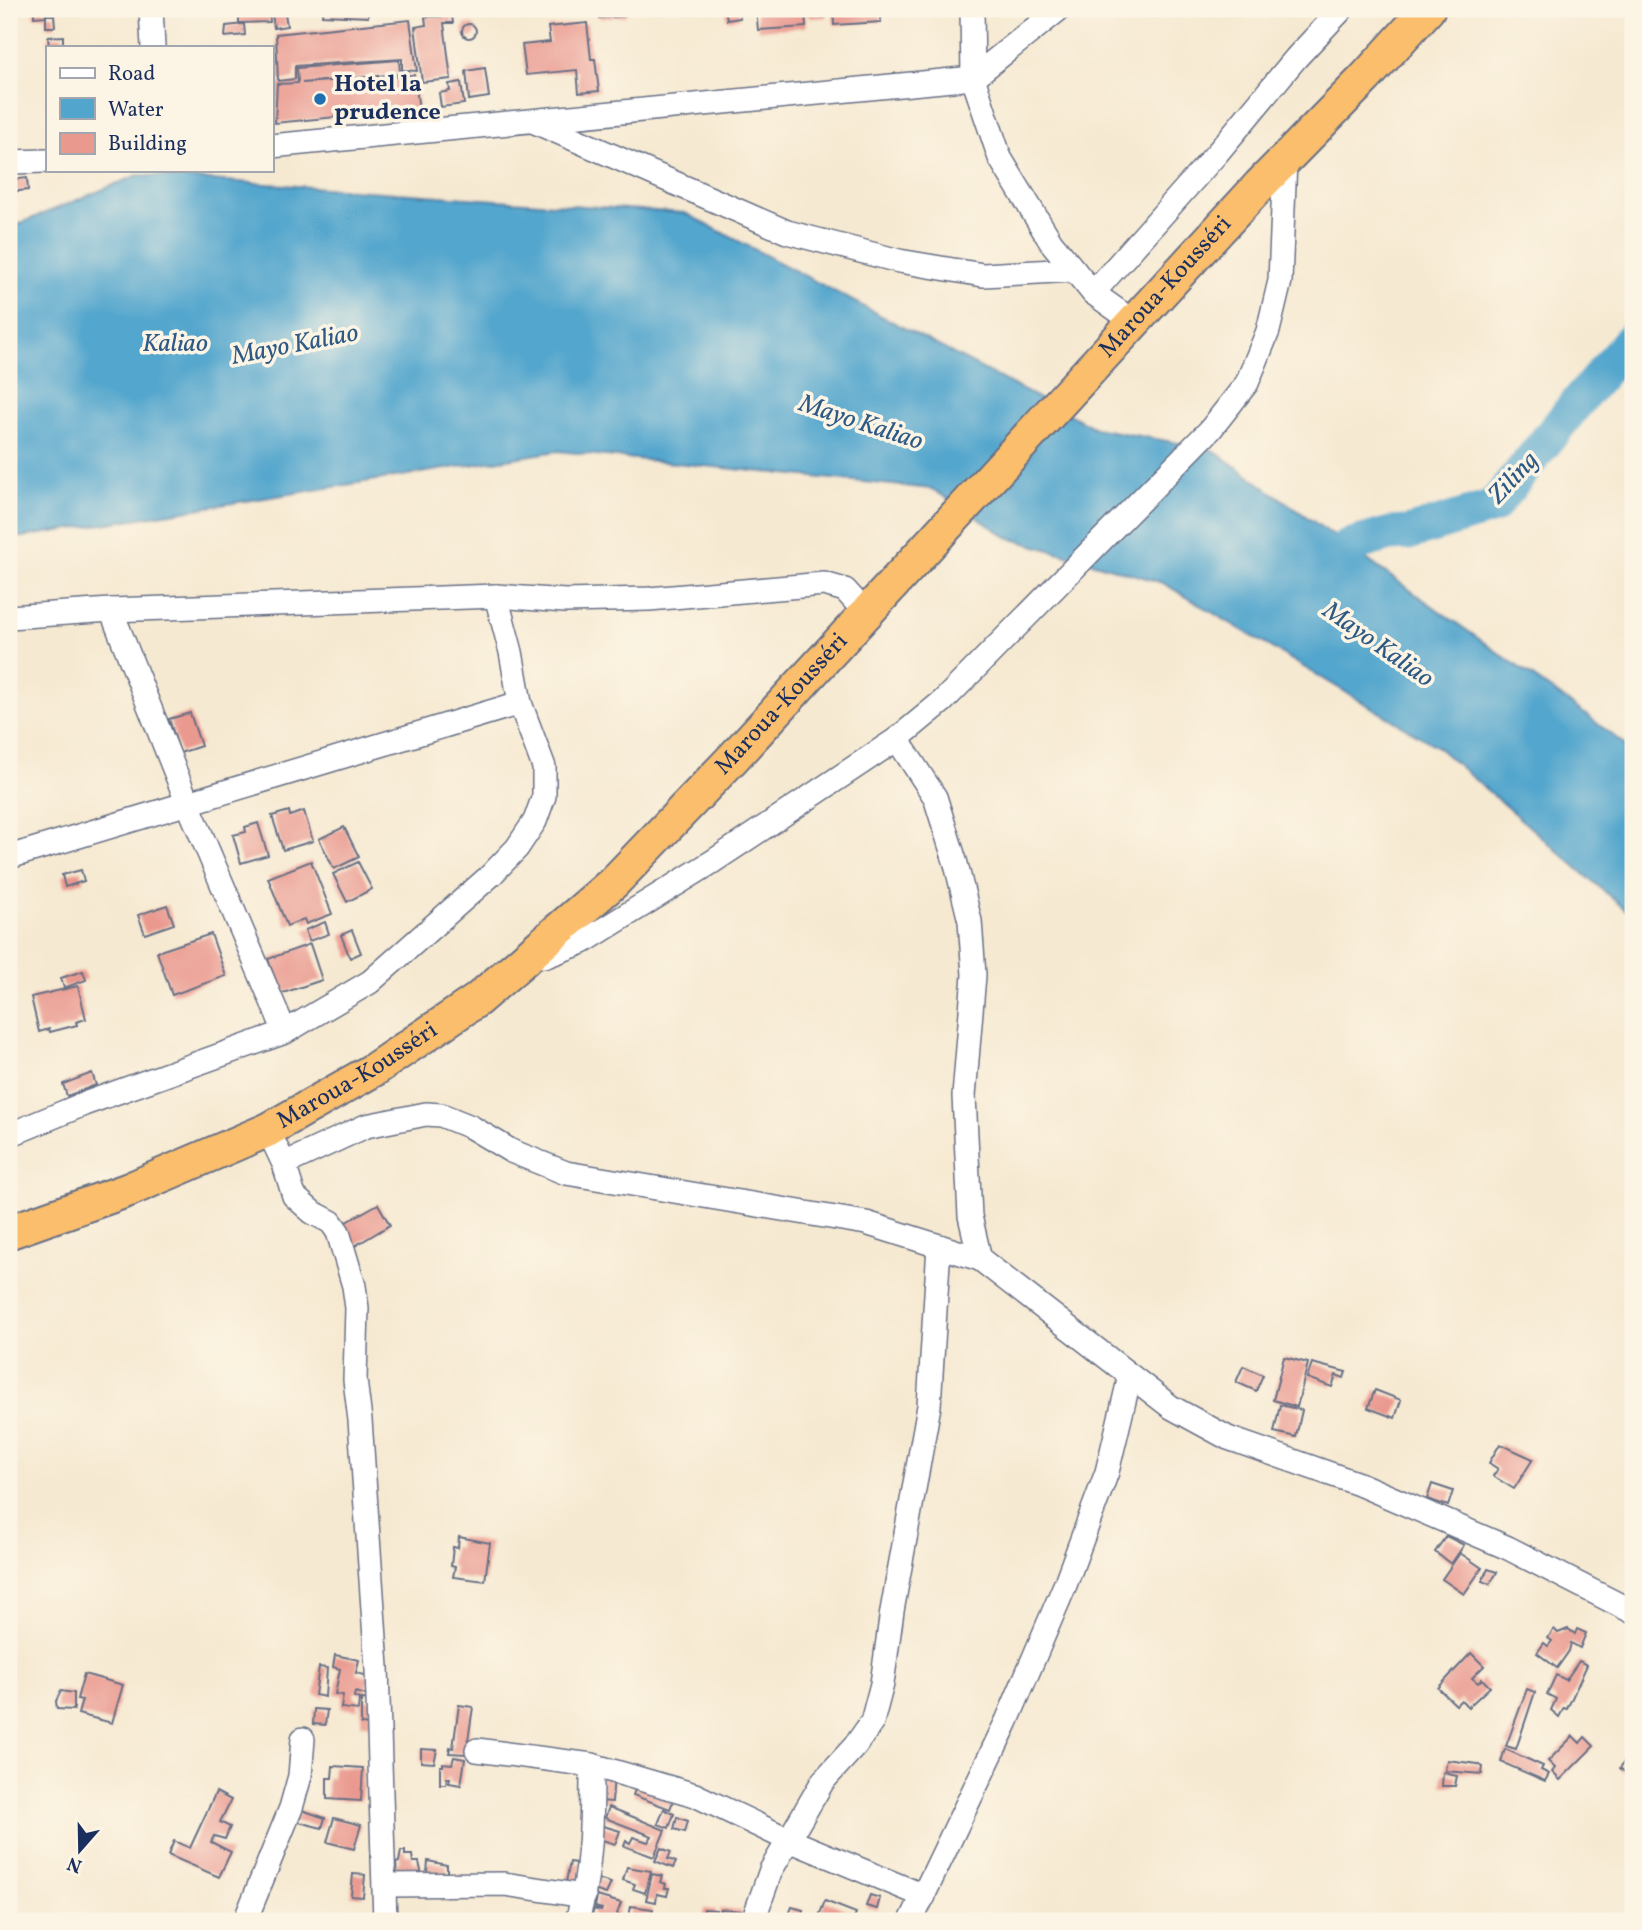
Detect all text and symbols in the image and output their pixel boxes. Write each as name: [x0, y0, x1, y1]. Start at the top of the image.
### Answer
legend: [46, 46, 273, 172]
text: Road: [108, 60, 155, 89]
place label: Hotel la prudence: [334, 68, 441, 130]
marker: Hotel la prudence: [312, 91, 328, 107]
text: Water: [108, 96, 164, 125]
text: Building: [108, 130, 187, 159]
street label: Maroua-Kousséri: [1091, 208, 1240, 366]
water label: Mayo Kaliao: [228, 315, 362, 375]
water label: Kaliao: [142, 326, 208, 362]
water label: Mayo Kaliao: [794, 386, 928, 460]
water label: Ziling: [1480, 444, 1547, 513]
water label: Mayo Kaliao: [1314, 593, 1441, 697]
street label: Maroua-Kousséri: [708, 626, 856, 783]
street label: Maroua-Kousséri: [271, 1014, 445, 1138]
north arrow: [46, 1814, 116, 1884]
text: N: [64, 1849, 86, 1879]

